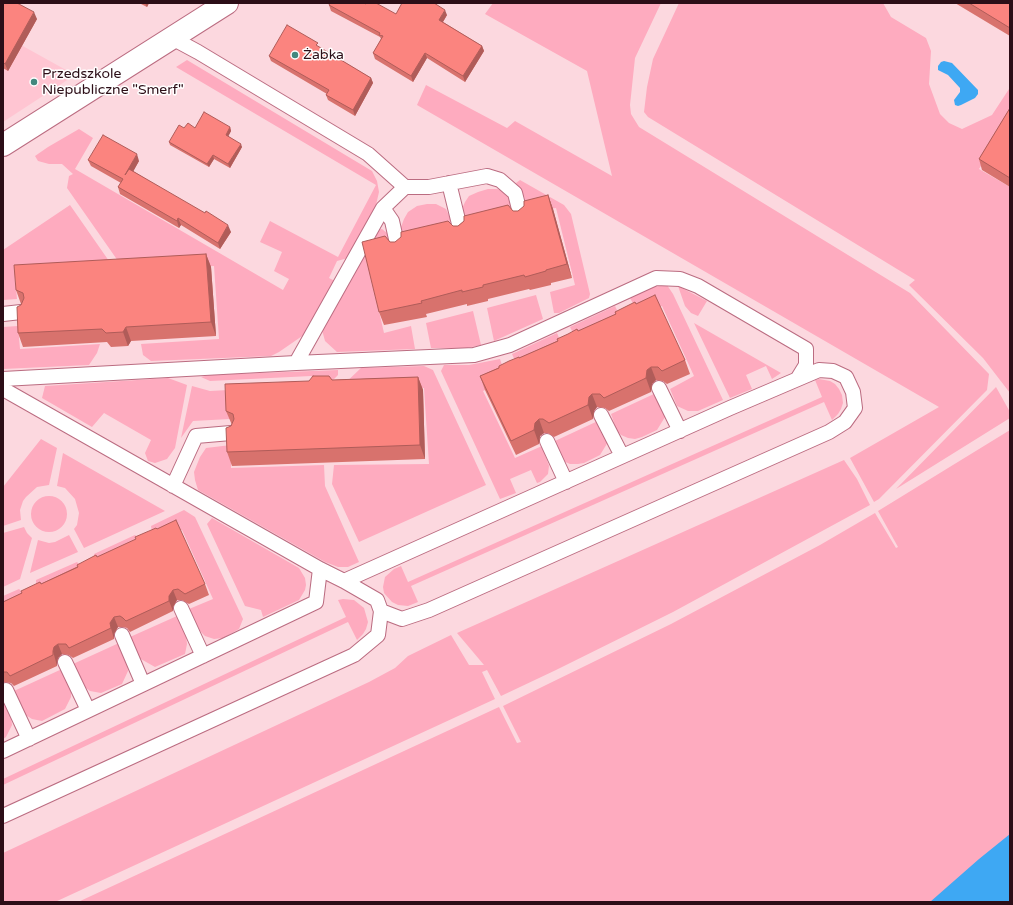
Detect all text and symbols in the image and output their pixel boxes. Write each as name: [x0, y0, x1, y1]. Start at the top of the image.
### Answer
place label: Żabka: [303, 47, 344, 63]
marker: Żabka: [290, 50, 300, 60]
place label: Przedszkole Niepubliczne "Smerf": [42, 66, 184, 98]
marker: Przedszkole Niepubliczne "Smerf": [29, 77, 39, 87]

